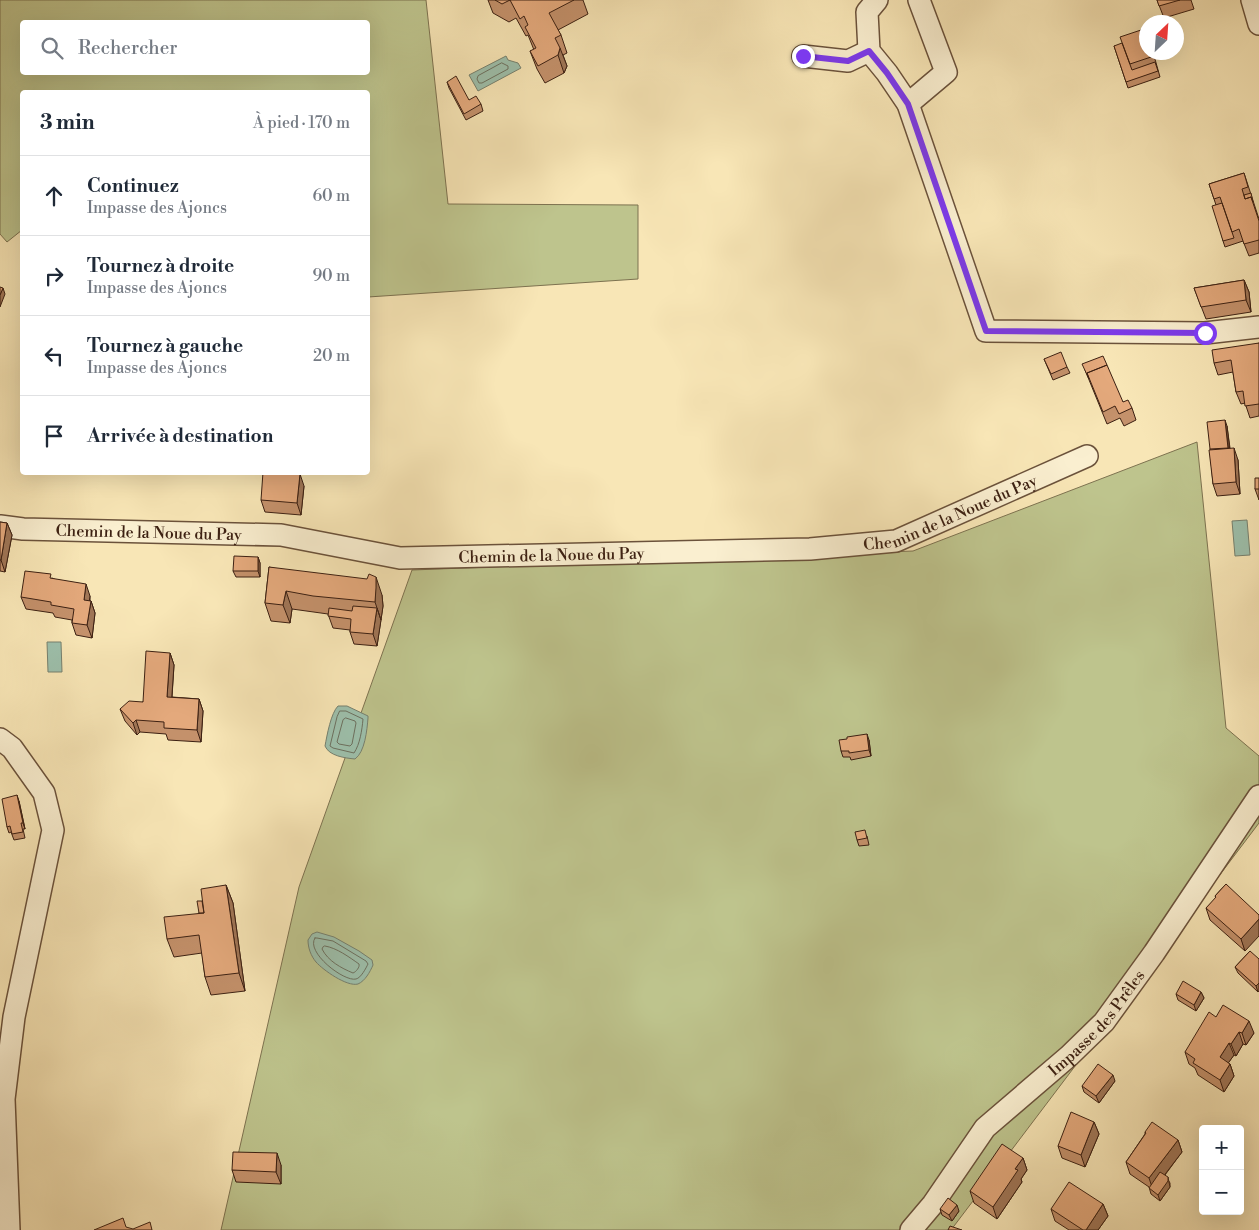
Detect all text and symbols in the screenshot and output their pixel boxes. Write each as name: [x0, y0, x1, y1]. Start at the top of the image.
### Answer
north arrow: [1139, 15, 1184, 60]
search box: [20, 20, 370, 75]
icon: search: [38, 34, 66, 62]
text: Rechercher: [78, 36, 177, 60]
route end: [792, 45, 815, 68]
text: 3 min: [40, 110, 95, 136]
text: À pied · 170 m: [253, 113, 350, 133]
text: Continuez: [87, 174, 179, 198]
icon: ahead: [40, 182, 68, 210]
text: 60 m: [312, 186, 350, 206]
text: Impasse des Ajoncs: [87, 198, 227, 218]
text: Tournez à droite: [87, 254, 234, 278]
icon: right: [40, 262, 68, 290]
text: 90 m: [312, 266, 350, 286]
text: Impasse des Ajoncs: [87, 278, 227, 298]
route start: [1194, 322, 1217, 345]
text: Tournez à gauche: [87, 334, 243, 358]
icon: left: [40, 342, 68, 370]
text: 20 m: [313, 346, 350, 366]
text: Impasse des Ajoncs: [87, 358, 227, 378]
icon: arrive: [40, 422, 68, 450]
text: Arrivée à destination: [87, 424, 273, 448]
street label: Chemin de la Noue du Pay: [862, 470, 1041, 555]
street label: Chemin de la Noue du Pay: [56, 521, 242, 545]
street label: Chemin de la Noue du Pay: [458, 544, 645, 568]
street label: Impasse des Prêles: [1044, 966, 1150, 1080]
map controls: [1199, 1125, 1244, 1215]
button: +: [1199, 1125, 1244, 1170]
button: −: [1199, 1170, 1244, 1215]

